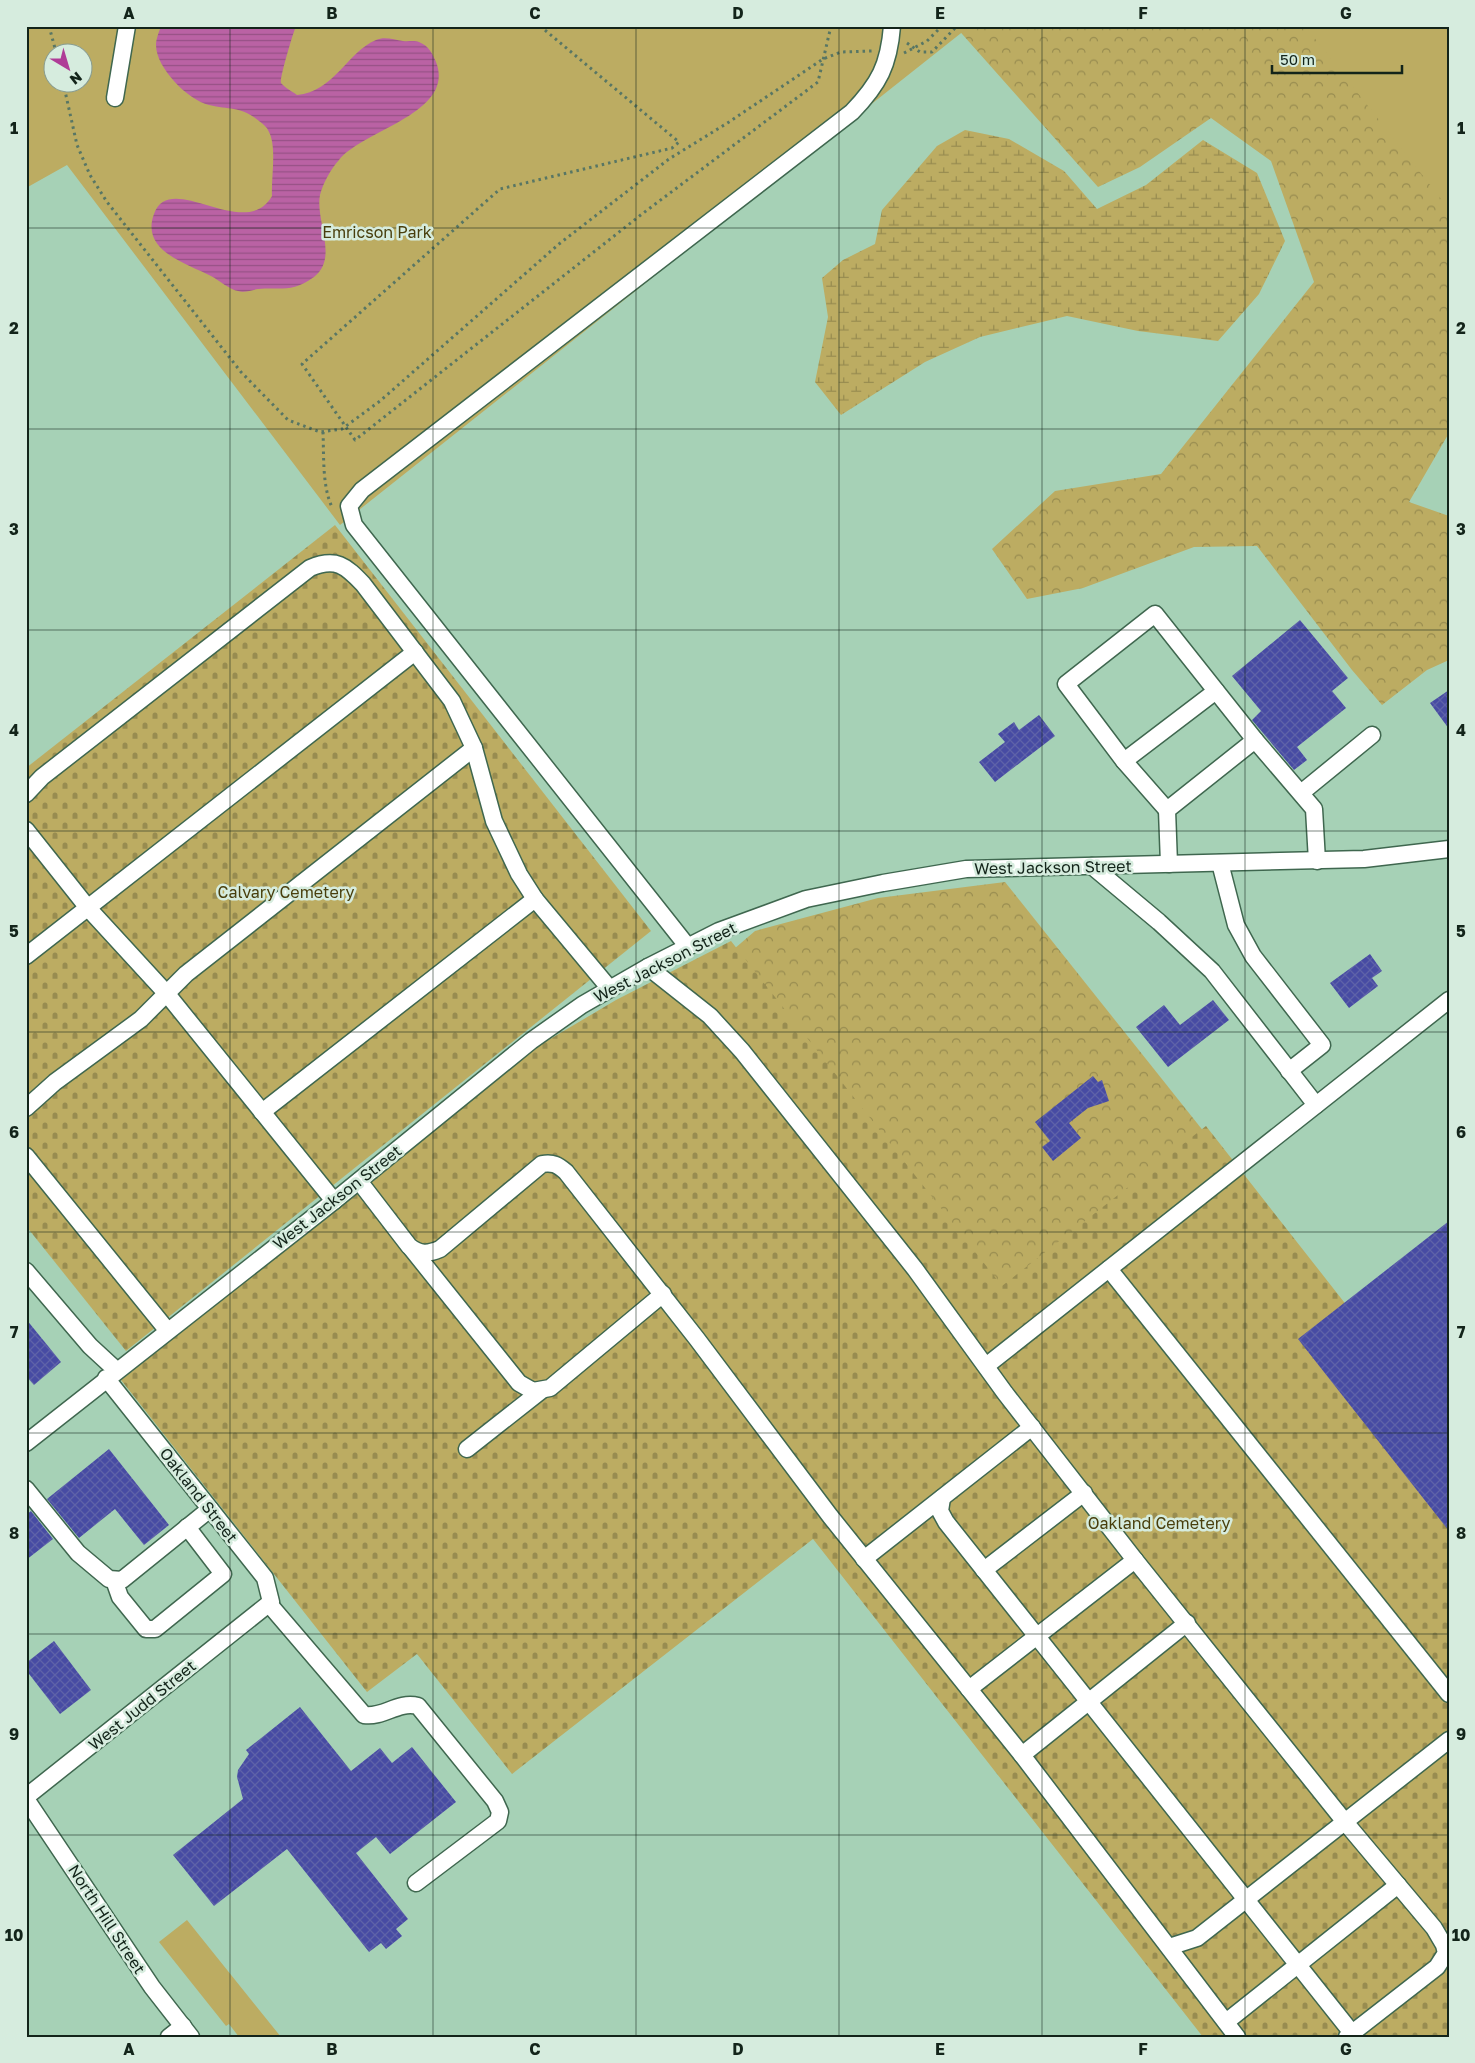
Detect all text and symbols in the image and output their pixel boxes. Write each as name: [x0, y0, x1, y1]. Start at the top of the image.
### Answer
text: A: [123, 3, 135, 23]
text: B: [326, 3, 338, 23]
text: C: [529, 3, 541, 23]
text: D: [732, 3, 744, 23]
text: E: [935, 3, 945, 23]
text: F: [1138, 3, 1148, 23]
text: G: [1340, 3, 1352, 23]
north arrow: [42, 42, 92, 92]
scale bar: [1272, 42, 1402, 74]
text: 50 m: [1280, 50, 1315, 68]
text: N: [67, 69, 86, 89]
text: 1: [10, 118, 18, 138]
text: 1: [1457, 118, 1465, 138]
park label: Emricson Park: [322, 222, 432, 242]
text: 2: [9, 318, 19, 338]
text: 2: [1456, 318, 1466, 338]
text: 3: [9, 519, 19, 539]
text: 3: [1456, 519, 1466, 539]
text: 4: [9, 720, 19, 740]
text: 4: [1456, 720, 1466, 740]
street label: West Jackson Street: [974, 856, 1132, 878]
park label: Calvary Cemetery: [218, 882, 354, 902]
street label: West Jackson Street: [590, 917, 740, 1007]
text: 5: [9, 921, 19, 941]
text: 5: [1456, 921, 1466, 941]
text: 6: [9, 1122, 19, 1142]
text: 6: [1456, 1122, 1466, 1142]
street label: West Jackson Street: [269, 1141, 405, 1253]
text: 7: [10, 1322, 19, 1342]
text: 7: [1457, 1322, 1466, 1342]
street label: Oakland Street: [156, 1443, 242, 1547]
park label: Oakland Cemetery: [1088, 1513, 1230, 1533]
text: 8: [9, 1523, 19, 1543]
text: 8: [1456, 1523, 1466, 1543]
street label: West Judd Street: [84, 1656, 200, 1754]
text: 9: [9, 1724, 19, 1744]
text: 9: [1456, 1724, 1466, 1744]
street label: North Hill Street: [64, 1860, 150, 1978]
text: 10: [5, 1925, 23, 1945]
text: 10: [1452, 1925, 1470, 1945]
text: A: [123, 2039, 135, 2059]
text: B: [326, 2039, 338, 2059]
text: C: [529, 2039, 541, 2059]
text: D: [732, 2039, 744, 2059]
text: E: [935, 2039, 945, 2059]
text: F: [1138, 2039, 1148, 2059]
text: G: [1340, 2039, 1352, 2059]

